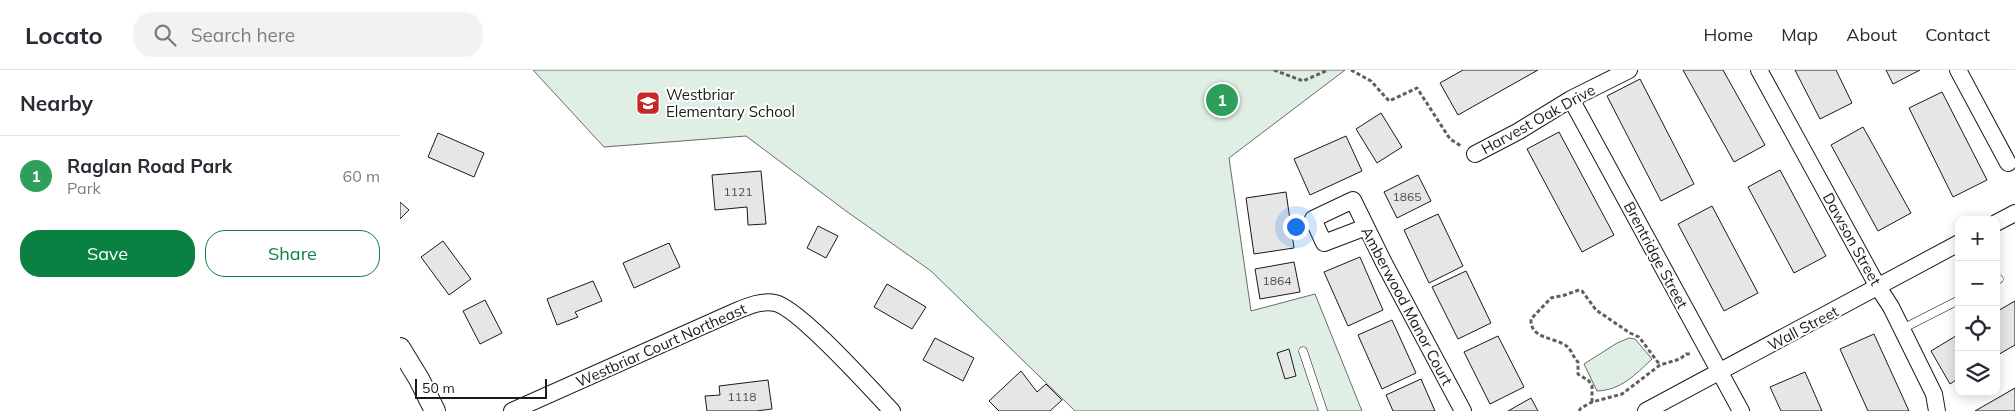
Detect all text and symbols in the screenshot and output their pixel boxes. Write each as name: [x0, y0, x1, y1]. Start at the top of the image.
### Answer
search box: [133, 12, 483, 57]
text: Locato: [25, 20, 103, 50]
icon: search: [151, 21, 179, 49]
text: Search here: [191, 23, 295, 47]
text: Home: [1703, 23, 1753, 46]
text: Map: [1781, 23, 1818, 46]
text: About: [1846, 23, 1897, 46]
text: Contact: [1925, 23, 1990, 46]
street label: Harvest Oak Drive: [1478, 80, 1598, 158]
pin: 1: [1206, 81, 1238, 119]
place label: Westbriar Elementary School: [666, 85, 795, 121]
text: Nearby: [20, 90, 93, 116]
school or university icon: Westbriar Elementary School: [635, 90, 661, 116]
text: Raglan Road Park: [67, 154, 232, 178]
text: 1: [31, 166, 41, 186]
text: 60 m: [343, 166, 380, 186]
text: Park: [67, 178, 101, 198]
house number: 1121: [724, 184, 752, 199]
house number: 1865: [1393, 189, 1421, 204]
street label: Dawson Street: [1819, 189, 1885, 289]
street label: Brentridge Street: [1620, 198, 1692, 312]
your location: [1283, 214, 1309, 240]
map controls: [1955, 216, 2000, 396]
button: +: [1955, 216, 2000, 261]
street label: Amberwood Manor Court: [1357, 223, 1457, 389]
button: Save: [20, 230, 195, 277]
button: Share: [205, 230, 380, 277]
button: −: [1955, 261, 2000, 306]
house number: 1864: [1263, 273, 1291, 288]
street label: Westbriar Court Northeast: [573, 299, 749, 391]
street label: Wall Street: [1764, 301, 1842, 355]
button: locate: [1955, 306, 2000, 351]
button: layers: [1955, 351, 2000, 396]
scale bar: [415, 376, 548, 399]
text: 50 m: [422, 379, 455, 397]
house number: 1118: [728, 389, 756, 404]

